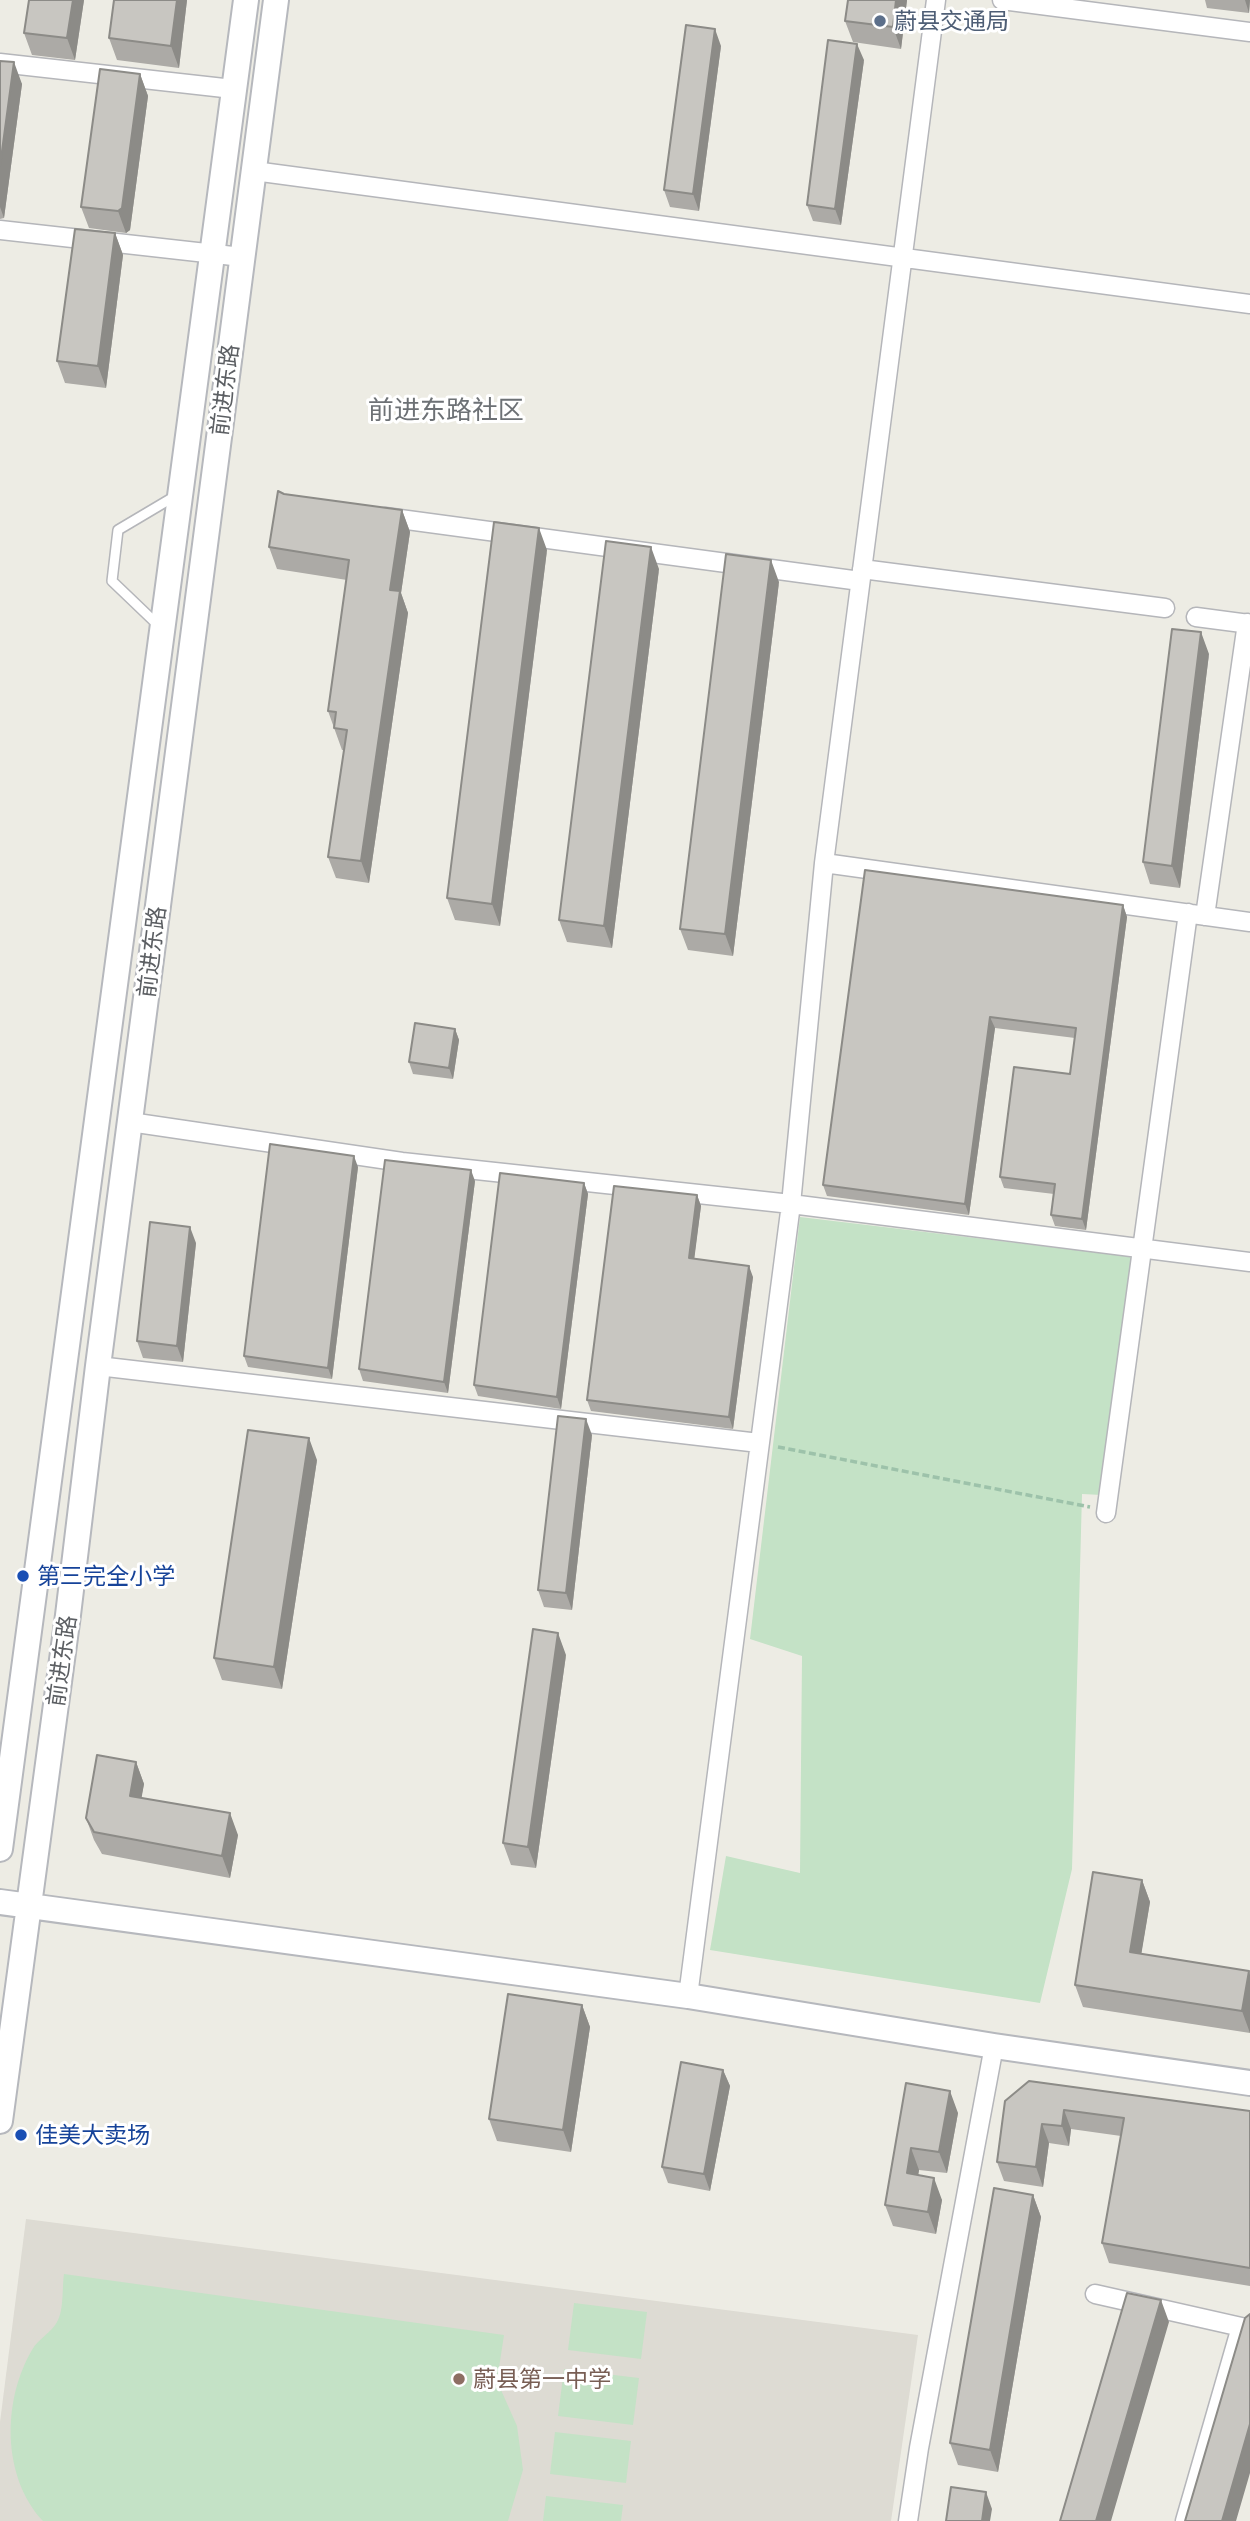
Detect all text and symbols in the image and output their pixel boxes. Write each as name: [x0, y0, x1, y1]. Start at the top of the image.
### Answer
place label: 蔚县交通局: [894, 7, 1009, 35]
marker: 蔚县交通局: [872, 13, 888, 29]
street label: 前进东路: [206, 343, 244, 437]
district label: 前进东路社区: [368, 394, 524, 426]
street label: 前进东路: [133, 905, 171, 999]
place label: 第三完全小学: [37, 1562, 175, 1590]
marker: 第三完全小学: [15, 1568, 31, 1584]
street label: 前进东路: [42, 1614, 82, 1708]
place label: 佳美大卖场: [35, 2121, 150, 2149]
marker: 佳美大卖场: [13, 2127, 29, 2143]
place label: 蔚县第一中学: [473, 2365, 611, 2393]
marker: 蔚县第一中学: [451, 2371, 467, 2387]

